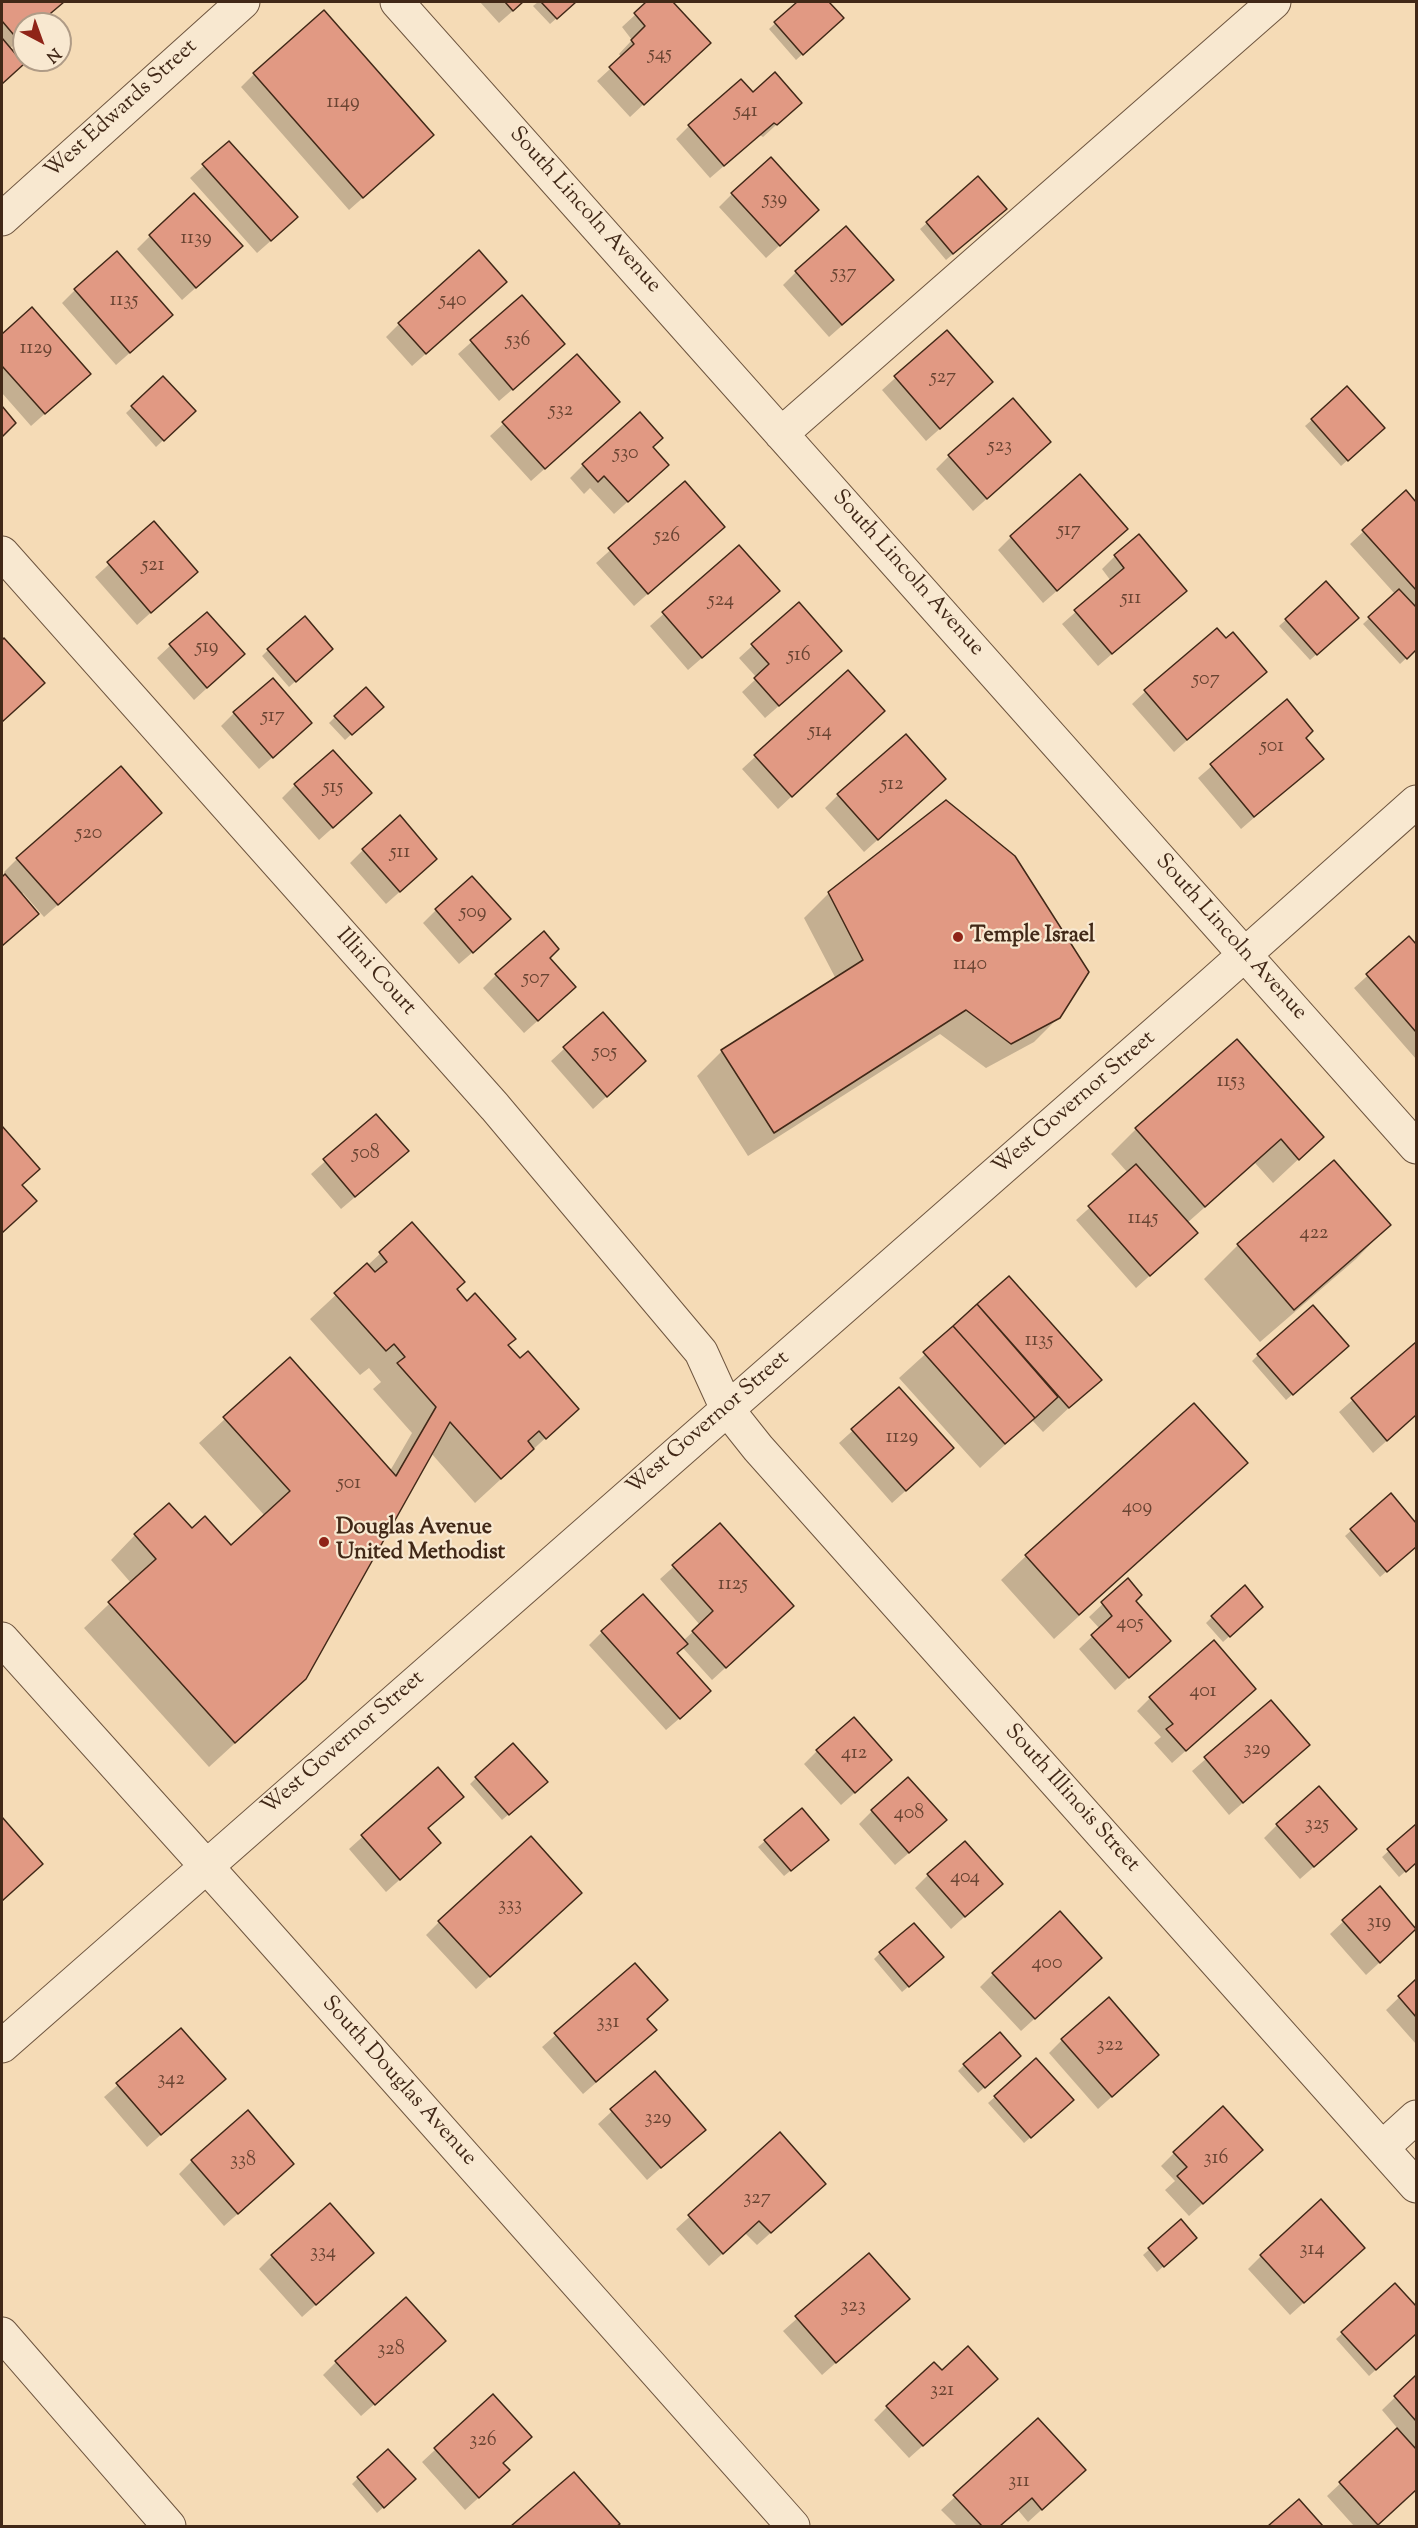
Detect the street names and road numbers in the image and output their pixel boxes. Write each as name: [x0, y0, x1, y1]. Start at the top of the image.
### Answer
street label: West Edwards Street: [40, 35, 204, 185]
street label: South Lincoln Avenue: [502, 122, 666, 300]
street label: South Lincoln Avenue: [825, 485, 989, 663]
street label: South Lincoln Avenue: [1148, 849, 1312, 1027]
street label: Illini Court: [329, 924, 421, 1022]
street label: West Governor Street: [988, 1026, 1162, 1182]
street label: West Governor Street: [622, 1346, 796, 1502]
street label: West Governor Street: [257, 1666, 431, 1822]
street label: South Illinois Street: [998, 1720, 1144, 1878]
street label: South Douglas Avenue: [315, 1992, 481, 2172]

